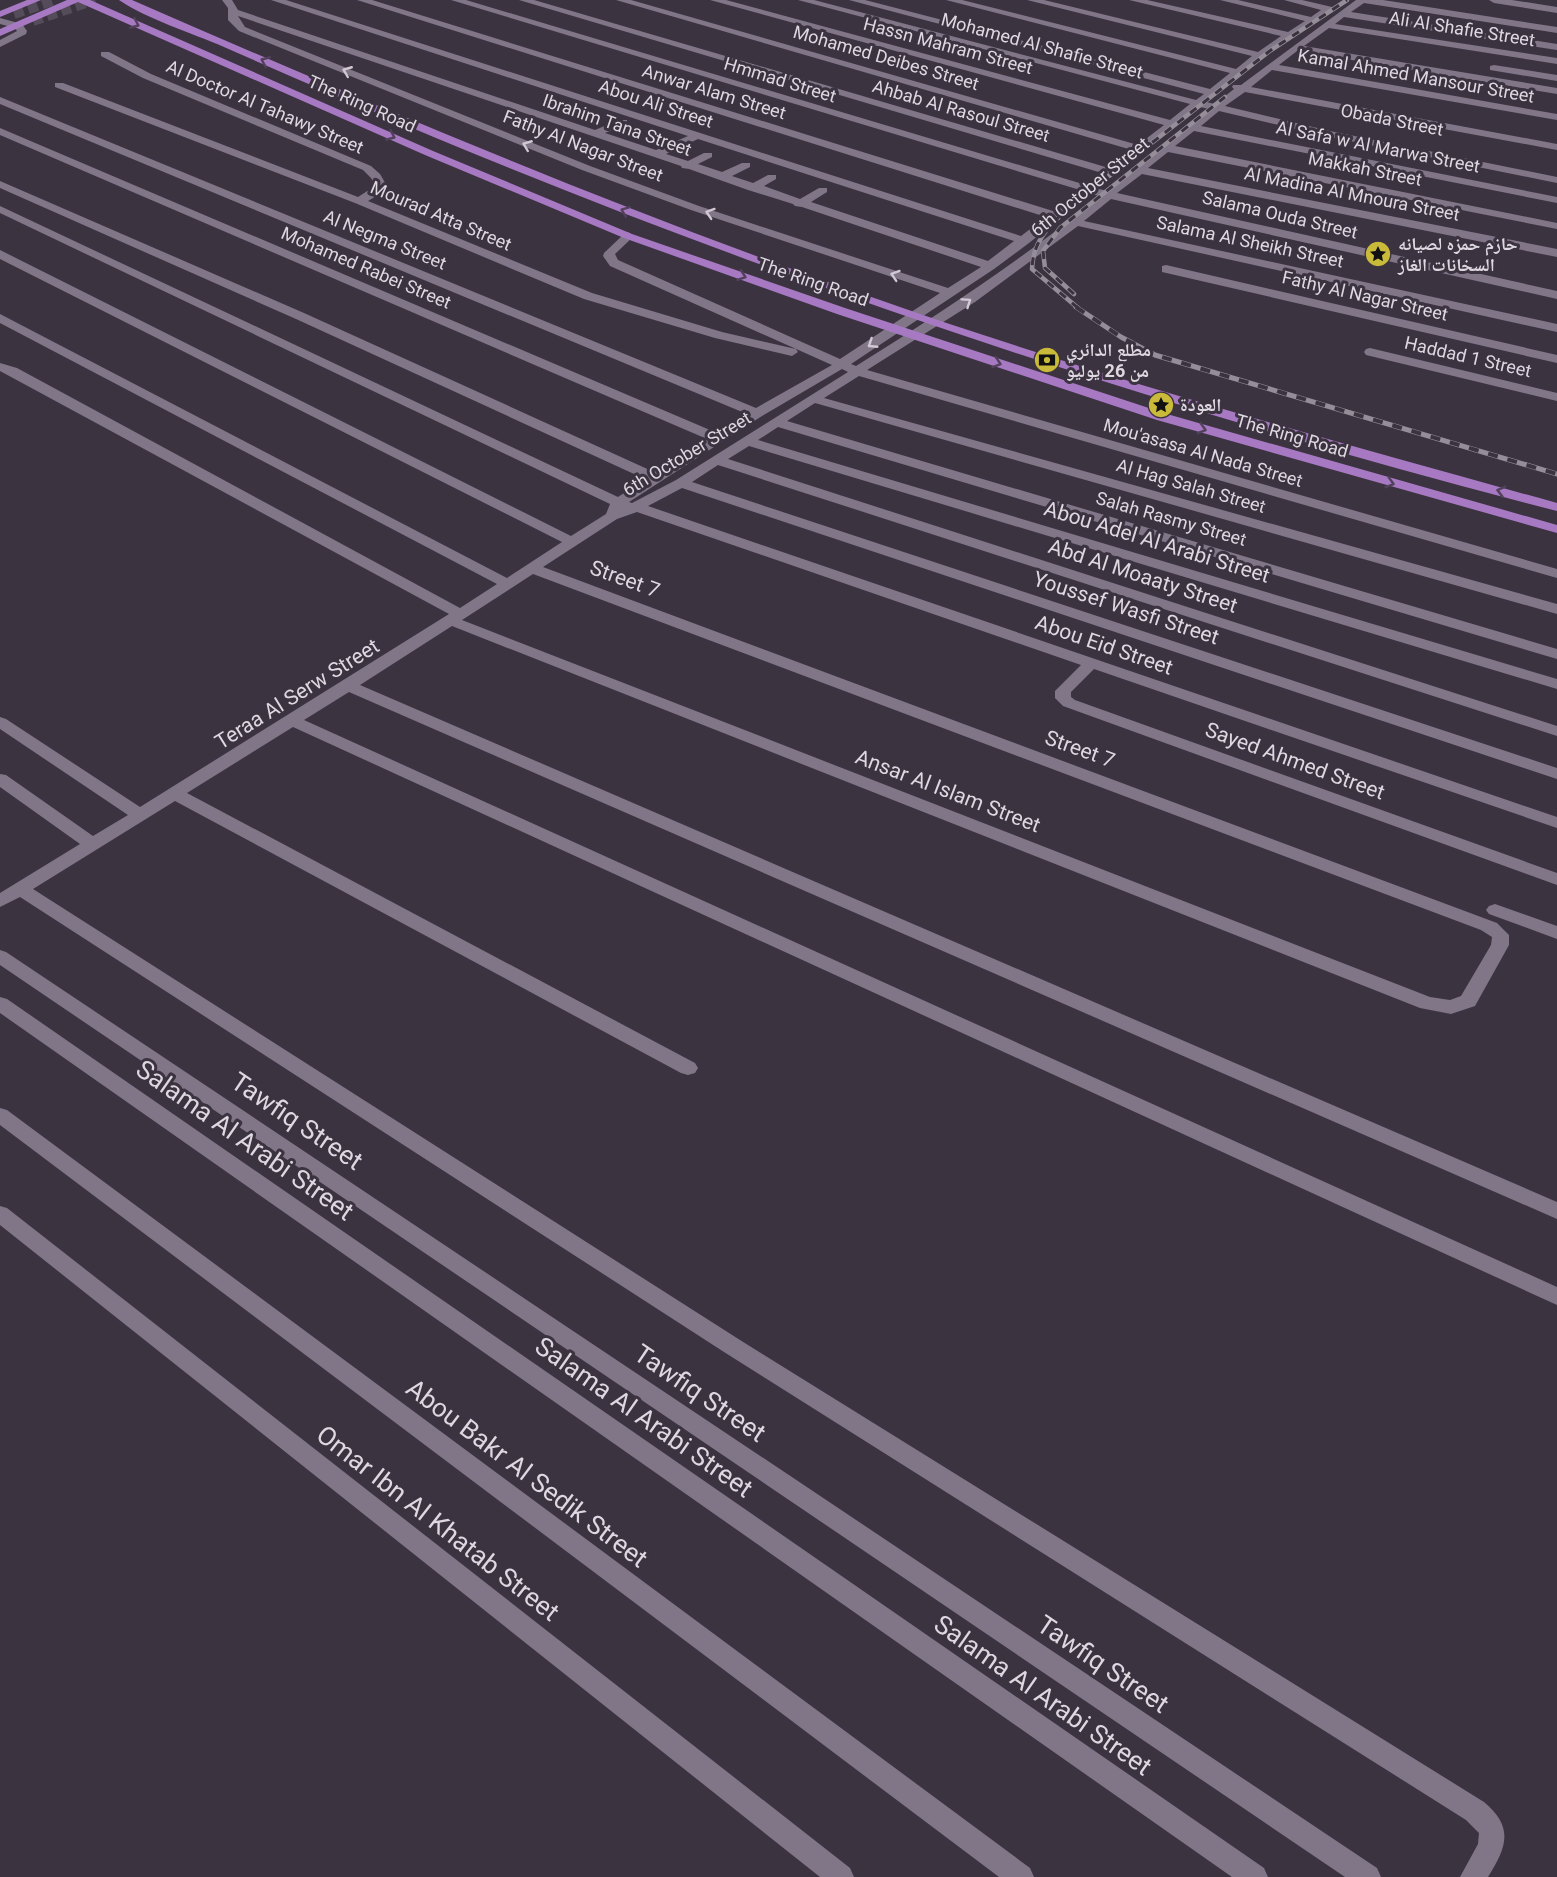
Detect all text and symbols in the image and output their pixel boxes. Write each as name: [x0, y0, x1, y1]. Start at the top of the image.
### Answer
street label: Ali Al Shafie Street: [1388, 7, 1537, 50]
street label: Mohamed Al Shafie Street: [939, 8, 1145, 83]
street label: Hassn Mahram Street: [861, 13, 1035, 78]
one-way arrow: [128, 17, 139, 29]
street label: Mohamed Deibes Street: [791, 21, 982, 94]
street label: Kamal Ahmed Mansour Street: [1296, 44, 1536, 107]
street label: Hmmad Street: [721, 52, 839, 107]
street label: Al Doctor Al Tahawy Street: [163, 55, 367, 158]
one-way arrow: [261, 56, 272, 68]
street label: Anwar Alam Street: [640, 60, 789, 123]
one-way arrow: [342, 66, 353, 78]
street label: The Ring Road: [305, 70, 419, 137]
street label: Abou Ali Street: [596, 75, 716, 132]
street label: Ahbab Al Rasoul Street: [870, 75, 1052, 146]
street label: Ibrahim Tana Street: [540, 89, 694, 160]
street label: Obada Street: [1339, 99, 1445, 140]
street label: Fathy Al Nagar Street: [500, 105, 666, 186]
street label: Al Safa w Al Marwa Street: [1274, 116, 1482, 177]
one-way arrow: [384, 129, 395, 141]
street label: 6th October Street: [1026, 132, 1153, 241]
one-way arrow: [523, 140, 534, 152]
street label: Makkah Street: [1306, 147, 1424, 190]
street label: Al Madina Al Mnoura Street: [1243, 162, 1462, 225]
street label: Mourad Atta Street: [368, 176, 515, 255]
street label: Salama Ouda Street: [1200, 186, 1360, 243]
street label: Al Negma Street: [321, 205, 450, 274]
one-way arrow: [620, 206, 631, 218]
one-way arrow: [705, 208, 716, 220]
street label: Salama Al Sheikh Street: [1155, 211, 1346, 272]
street label: Mohamed Rabei Street: [278, 222, 454, 313]
place label: حازم حمزه لصيانه السخانات الغاز: [1397, 233, 1518, 275]
place icon: حازم حمزه لصيانه السخانات الغاز: [1363, 239, 1393, 269]
street label: The Ring Road: [755, 253, 871, 310]
street label: Fathy Al Nagar Street: [1280, 266, 1450, 325]
one-way arrow: [736, 269, 747, 282]
one-way arrow: [890, 269, 901, 282]
one-way arrow: [960, 298, 971, 309]
street label: Haddad 1 Street: [1403, 332, 1534, 381]
one-way arrow: [868, 337, 879, 348]
place label: مطلع الدائري من 26 يوليو: [1066, 339, 1151, 382]
bank icon: مطلع الدائري من 26 يوليو: [1032, 345, 1062, 375]
one-way arrow: [991, 356, 1002, 368]
place icon: العودة: [1146, 390, 1176, 420]
place label: العودة: [1180, 394, 1221, 415]
street label: 6th October Street: [619, 407, 755, 500]
street label: The Ring Road: [1234, 409, 1351, 462]
street label: Mou'asasa Al Nada Street: [1101, 414, 1305, 491]
one-way arrow: [1196, 422, 1207, 434]
street label: Al Hag Salah Street: [1114, 454, 1268, 517]
one-way arrow: [1384, 476, 1395, 488]
one-way arrow: [1496, 486, 1506, 498]
street label: Salah Rasmy Street: [1094, 487, 1249, 550]
street label: Abou Adel Al Arabi Street: [1041, 496, 1273, 588]
street label: Abd Al Moaaty Street: [1046, 534, 1241, 618]
street label: Street 7: [587, 555, 663, 603]
street label: Youssef Wasfi Street: [1030, 567, 1222, 649]
street label: Abou Eid Street: [1032, 610, 1176, 680]
street label: Teraa Al Serw Street: [211, 634, 383, 754]
street label: Sayed Ahmed Street: [1202, 717, 1388, 805]
street label: Street 7: [1042, 725, 1118, 773]
street label: Ansar Al Islam Street: [852, 745, 1044, 837]
street label: Salama Al Arabi Street: [131, 1054, 359, 1226]
street label: Tawfiq Street: [226, 1066, 368, 1176]
street label: Salama Al Arabi Street: [530, 1331, 758, 1503]
street label: Tawfiq Street: [629, 1338, 771, 1448]
street label: Abou Bakr Al Sedik Street: [401, 1373, 653, 1573]
street label: Omar Ibn Al Khatab Street: [311, 1419, 565, 1627]
street label: Salama Al Arabi Street: [929, 1609, 1157, 1781]
street label: Tawfiq Street: [1032, 1609, 1174, 1719]

